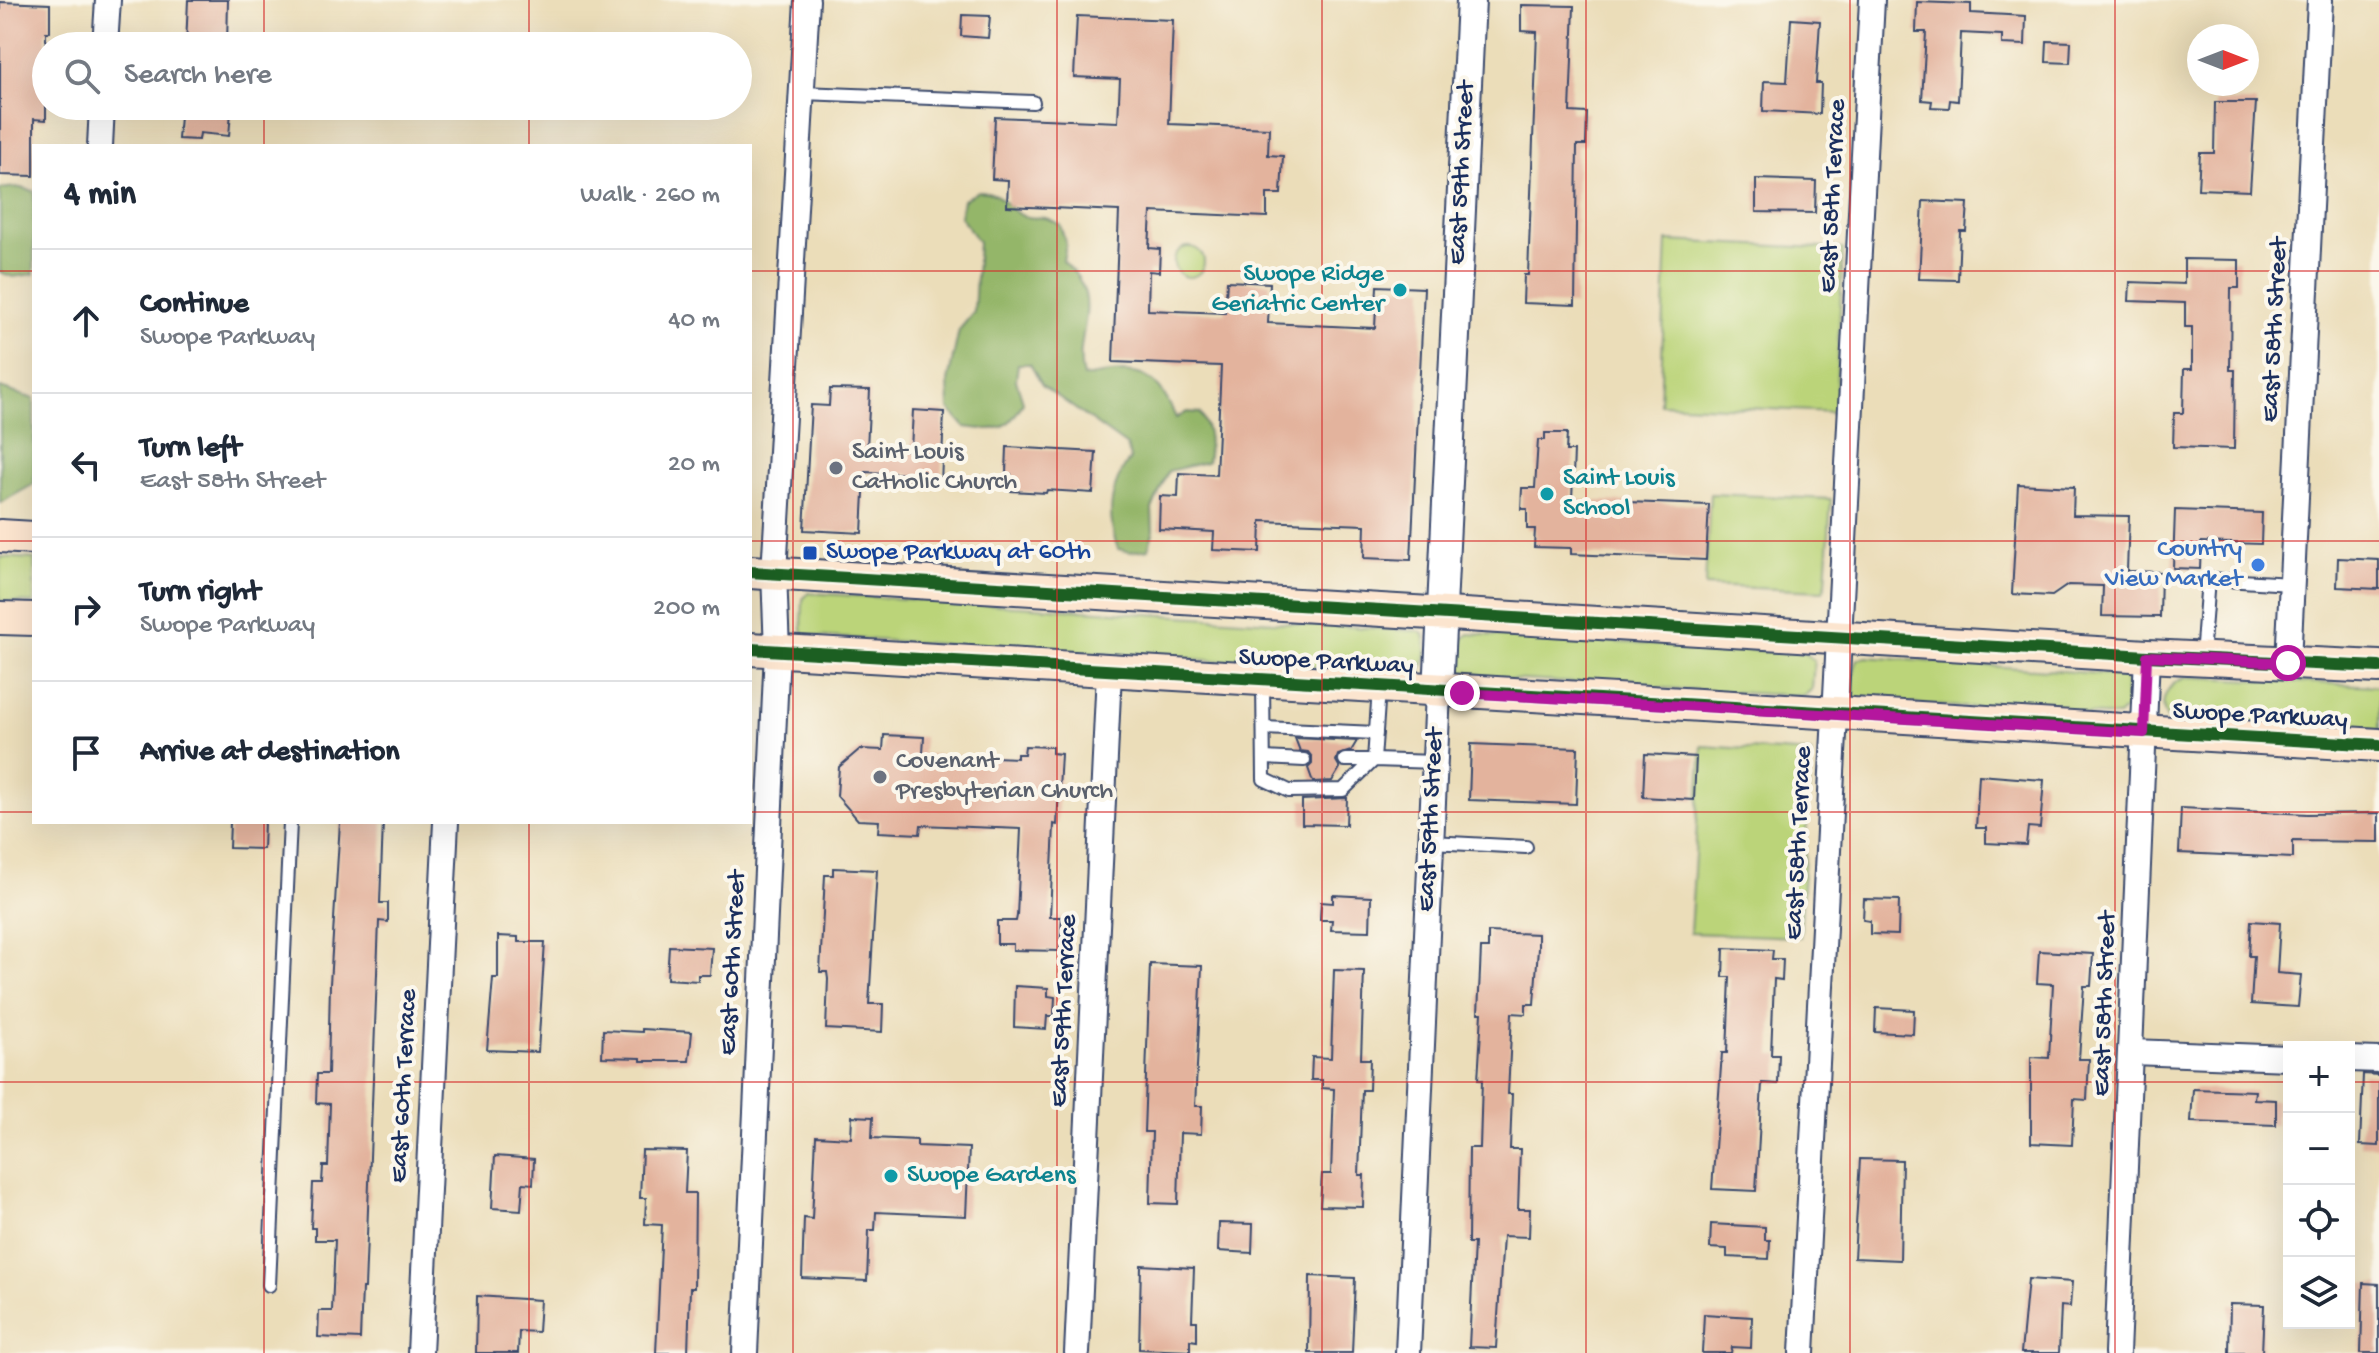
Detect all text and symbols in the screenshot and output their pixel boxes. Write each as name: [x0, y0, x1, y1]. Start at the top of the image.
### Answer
north arrow: [2187, 24, 2259, 96]
search box: [32, 32, 752, 120]
icon: search: [60, 54, 104, 98]
text: Search here: [124, 59, 272, 94]
street label: East 59th Street: [1443, 78, 1483, 266]
street label: East 58th Terrace: [1813, 98, 1855, 294]
text: 4 min: [64, 176, 136, 216]
text: Walk · 260 m: [580, 181, 720, 212]
street label: East 58th Street: [2256, 234, 2296, 423]
place label: Swope Ridge Geriatric Center: [1211, 260, 1387, 321]
marker: Swope Ridge Geriatric Center: [1391, 281, 1409, 299]
text: Continue: [140, 288, 249, 323]
icon: ahead: [64, 299, 108, 343]
text: 40 m: [668, 306, 720, 337]
text: Swope Parkway: [140, 323, 315, 354]
text: Turn left: [140, 432, 241, 467]
place label: Saint Louis Catholic Church: [852, 438, 1017, 499]
icon: left: [64, 443, 108, 487]
text: 20 m: [668, 450, 720, 481]
marker: Saint Louis Catholic Church: [827, 459, 845, 477]
place label: Saint Louis School: [1563, 464, 1676, 525]
text: East 58th Street: [140, 467, 325, 498]
marker: Saint Louis School: [1538, 485, 1556, 503]
place label: Country View Market: [2104, 535, 2244, 596]
place label: Swope Parkway at 60th: [826, 538, 1091, 569]
marker: Swope Parkway at 60th: [801, 544, 819, 562]
marker: Country View Market: [2249, 556, 2267, 574]
text: Turn right: [140, 576, 260, 611]
icon: right: [64, 587, 108, 631]
text: 200 m: [653, 594, 720, 625]
text: Swope Parkway: [140, 611, 315, 642]
street label: Swope Parkway: [1238, 643, 1414, 683]
route start: [2270, 645, 2306, 681]
route end: [1444, 675, 1480, 711]
street label: Swope Parkway: [2172, 697, 2348, 737]
street label: East 59th Street: [1412, 725, 1452, 913]
icon: arrive: [64, 731, 108, 775]
text: Arrive at destination: [140, 736, 400, 771]
street label: East 58th Terrace: [1779, 745, 1821, 941]
place label: Covenant Presbyterian Church: [895, 747, 1113, 808]
marker: Covenant Presbyterian Church: [871, 768, 889, 786]
street label: East 60th Street: [714, 867, 754, 1056]
street label: East 58th Street: [2087, 909, 2125, 1097]
street label: East 59th Terrace: [1044, 913, 1086, 1108]
street label: East 60th Terrace: [384, 988, 426, 1184]
map controls: [2283, 1041, 2355, 1329]
button: +: [2283, 1041, 2355, 1113]
button: −: [2283, 1113, 2355, 1185]
place label: Swope Gardens: [907, 1161, 1077, 1192]
marker: Swope Gardens: [882, 1167, 900, 1185]
button: locate: [2283, 1185, 2355, 1257]
button: layers: [2283, 1257, 2355, 1329]

